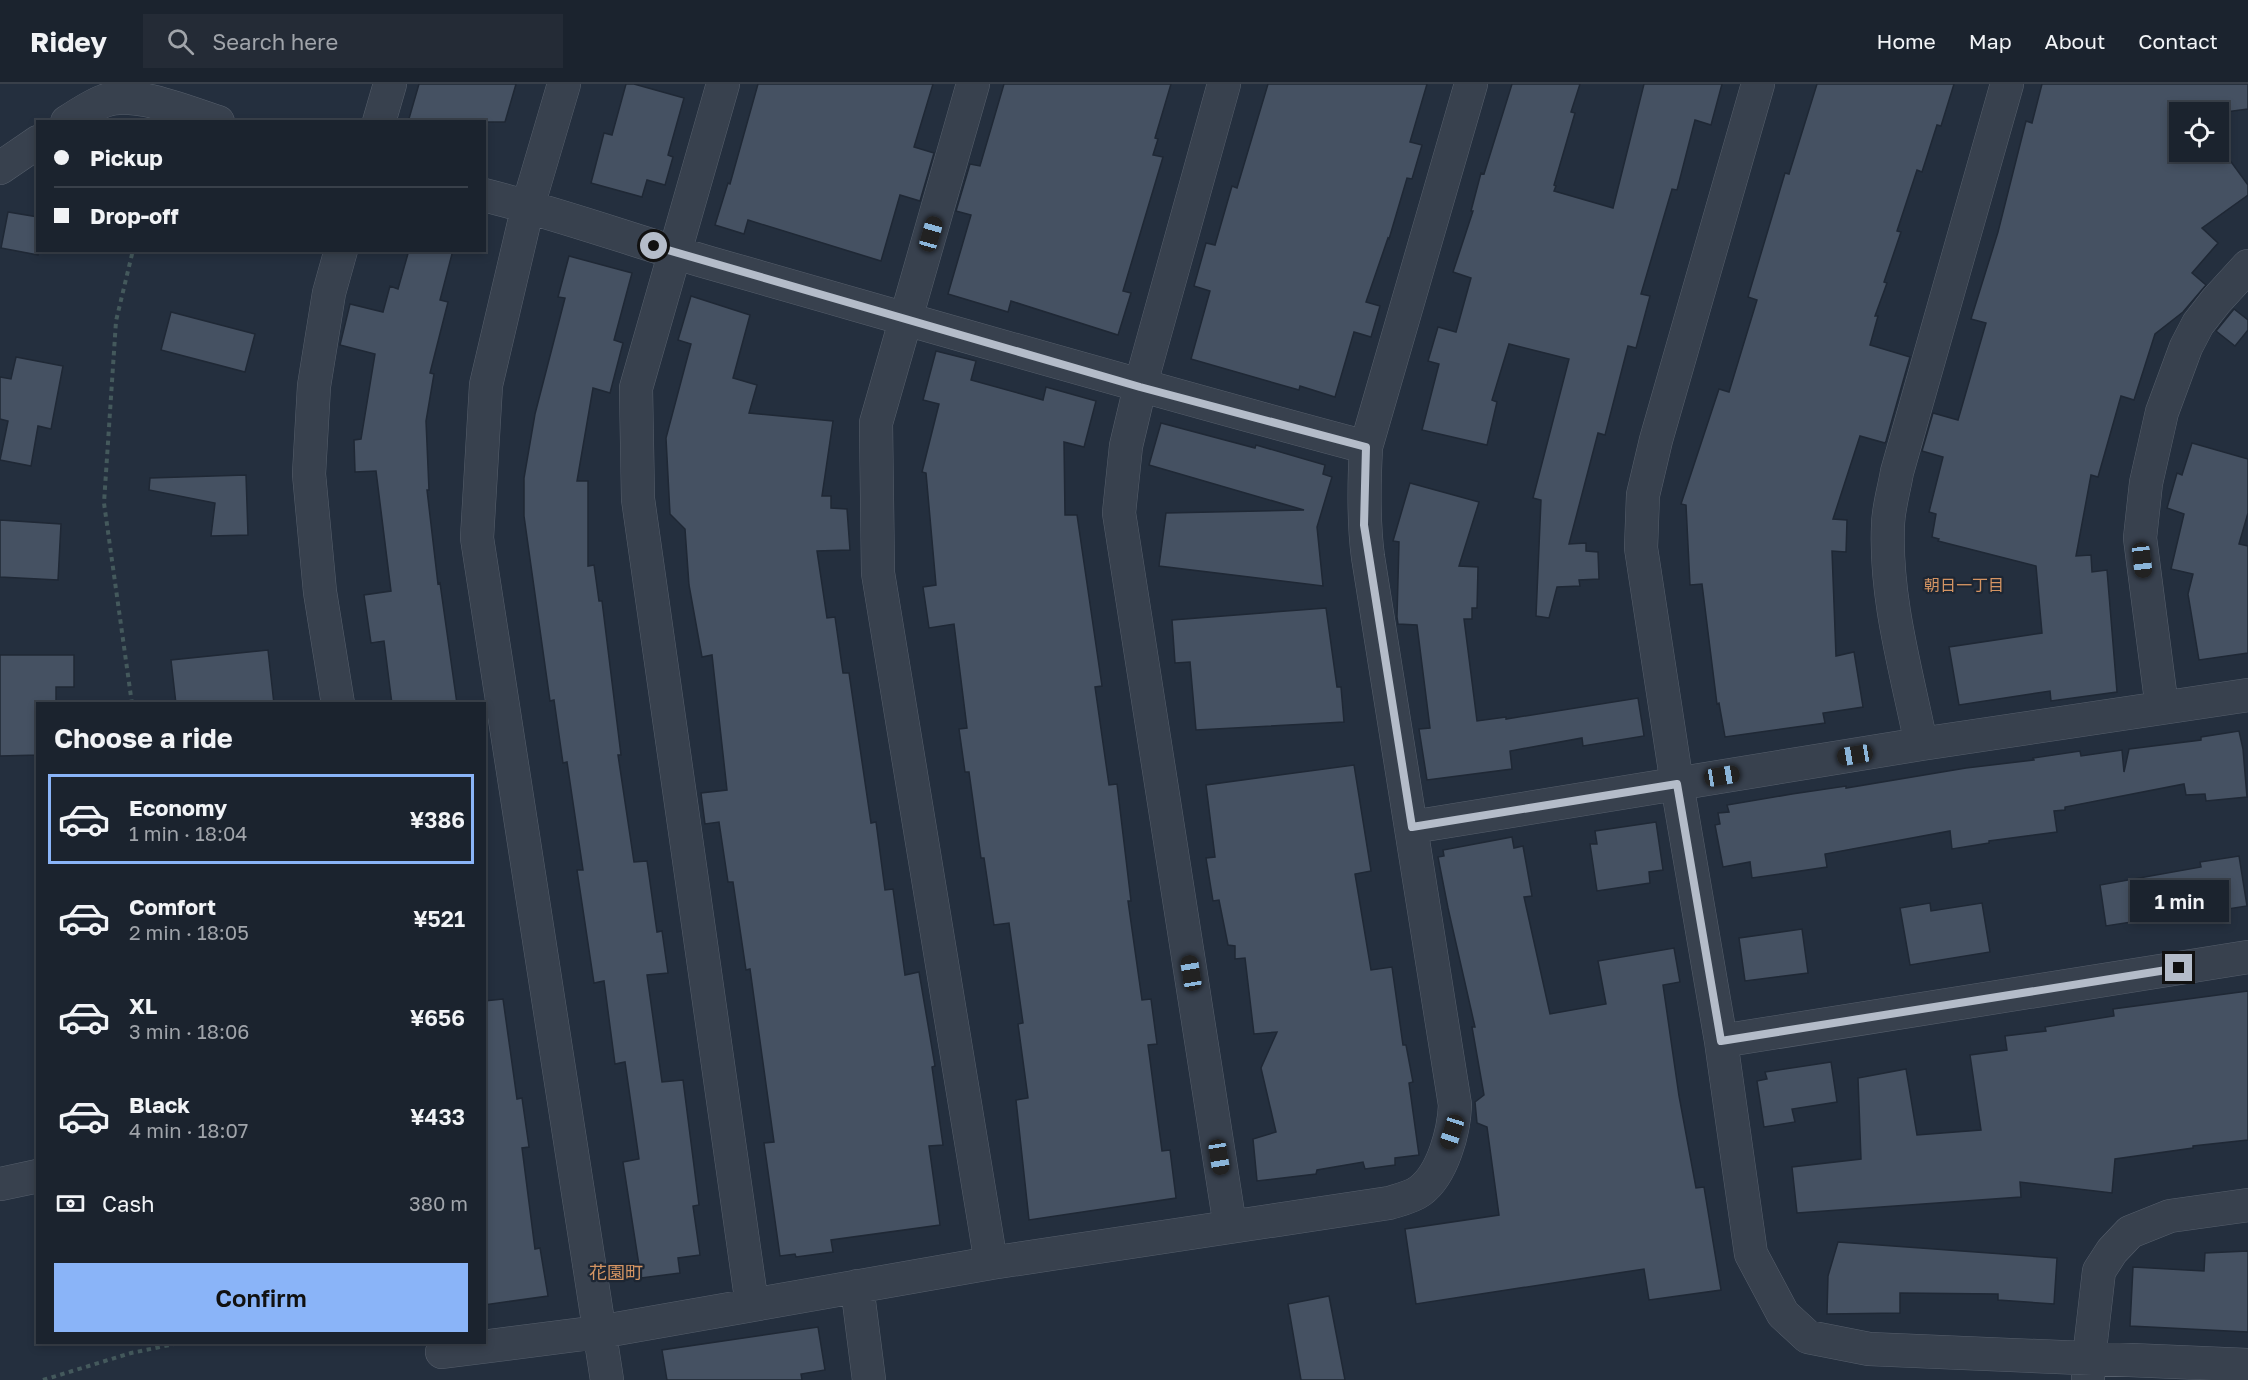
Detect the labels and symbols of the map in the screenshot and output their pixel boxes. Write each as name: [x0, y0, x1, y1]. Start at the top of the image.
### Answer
car: [917, 214, 945, 254]
route start: [640, 232, 667, 259]
car: [2131, 541, 2153, 579]
district label: 朝日一丁目: [1924, 575, 2004, 595]
car: [1836, 743, 1874, 767]
car: [1703, 764, 1741, 788]
callout: 1 min: [2130, 881, 2228, 923]
car: [1179, 954, 1203, 992]
route end: [2165, 954, 2192, 981]
car: [1438, 1112, 1466, 1152]
car: [1207, 1138, 1231, 1176]
district label: 花園町: [589, 1261, 643, 1283]

